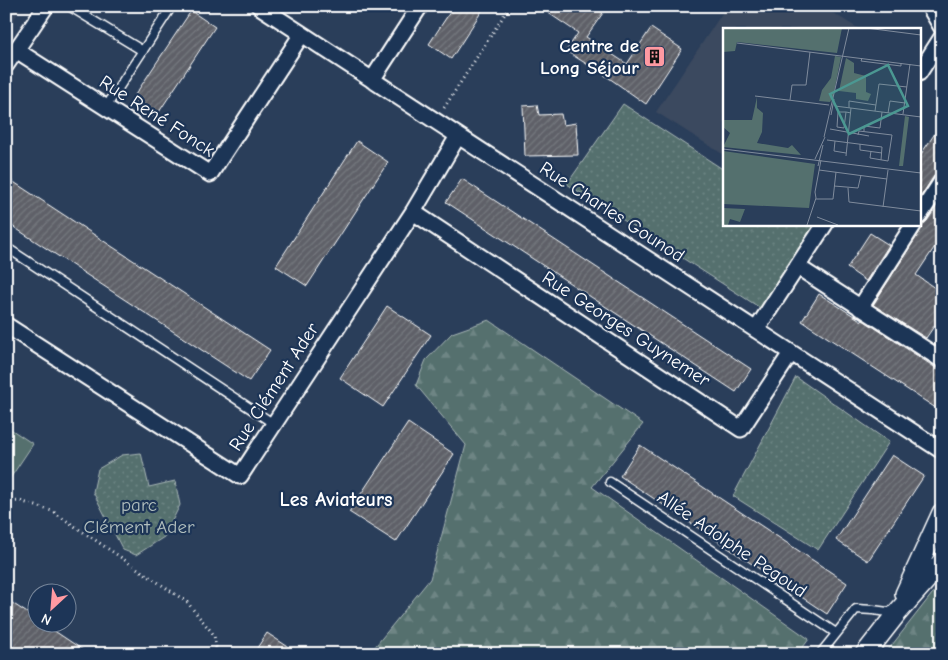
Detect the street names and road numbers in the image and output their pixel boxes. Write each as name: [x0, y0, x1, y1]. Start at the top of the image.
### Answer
street label: Rue René Fonck: [95, 71, 219, 162]
street label: Rue Charles Gounod: [536, 157, 688, 267]
street label: Rue Georges Guynemer: [538, 267, 714, 392]
street label: Rue Clément Ader: [224, 319, 324, 455]
street label: Allée Adolphe Pegoud: [653, 486, 811, 602]

